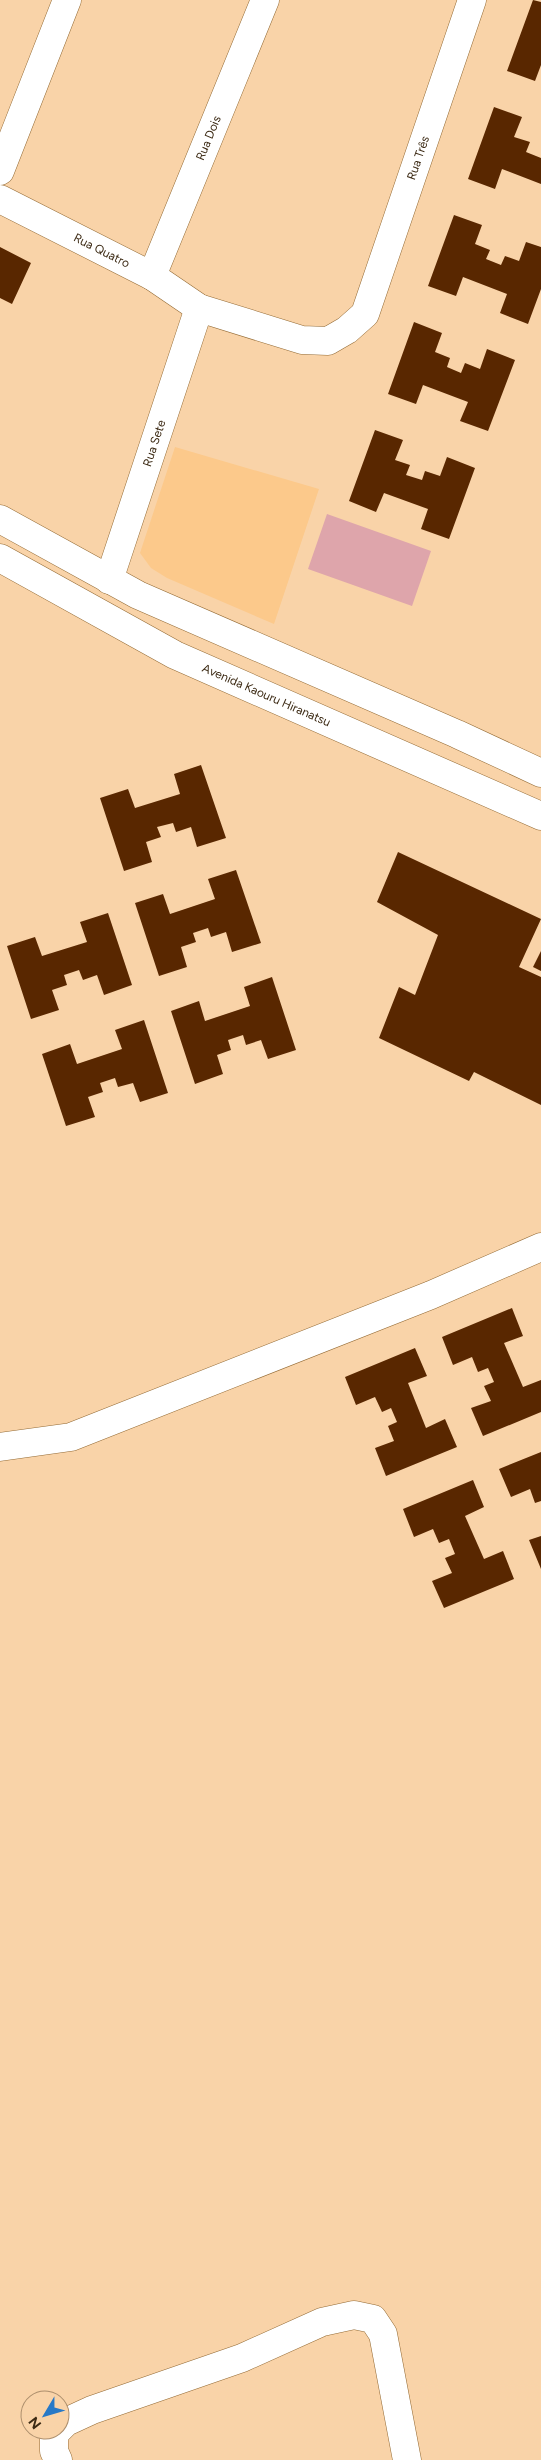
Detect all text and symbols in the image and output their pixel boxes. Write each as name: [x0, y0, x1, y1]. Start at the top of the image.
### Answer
street label: Rua Dois: [193, 113, 224, 162]
street label: Rua Três: [404, 134, 432, 182]
street label: Rua Quatro: [71, 230, 132, 271]
street label: Rua Sete: [140, 418, 169, 468]
street label: Avenida Kaouru Hiranatsu: [200, 661, 333, 730]
north arrow: [20, 2390, 70, 2440]
text: N: [25, 2413, 45, 2432]

